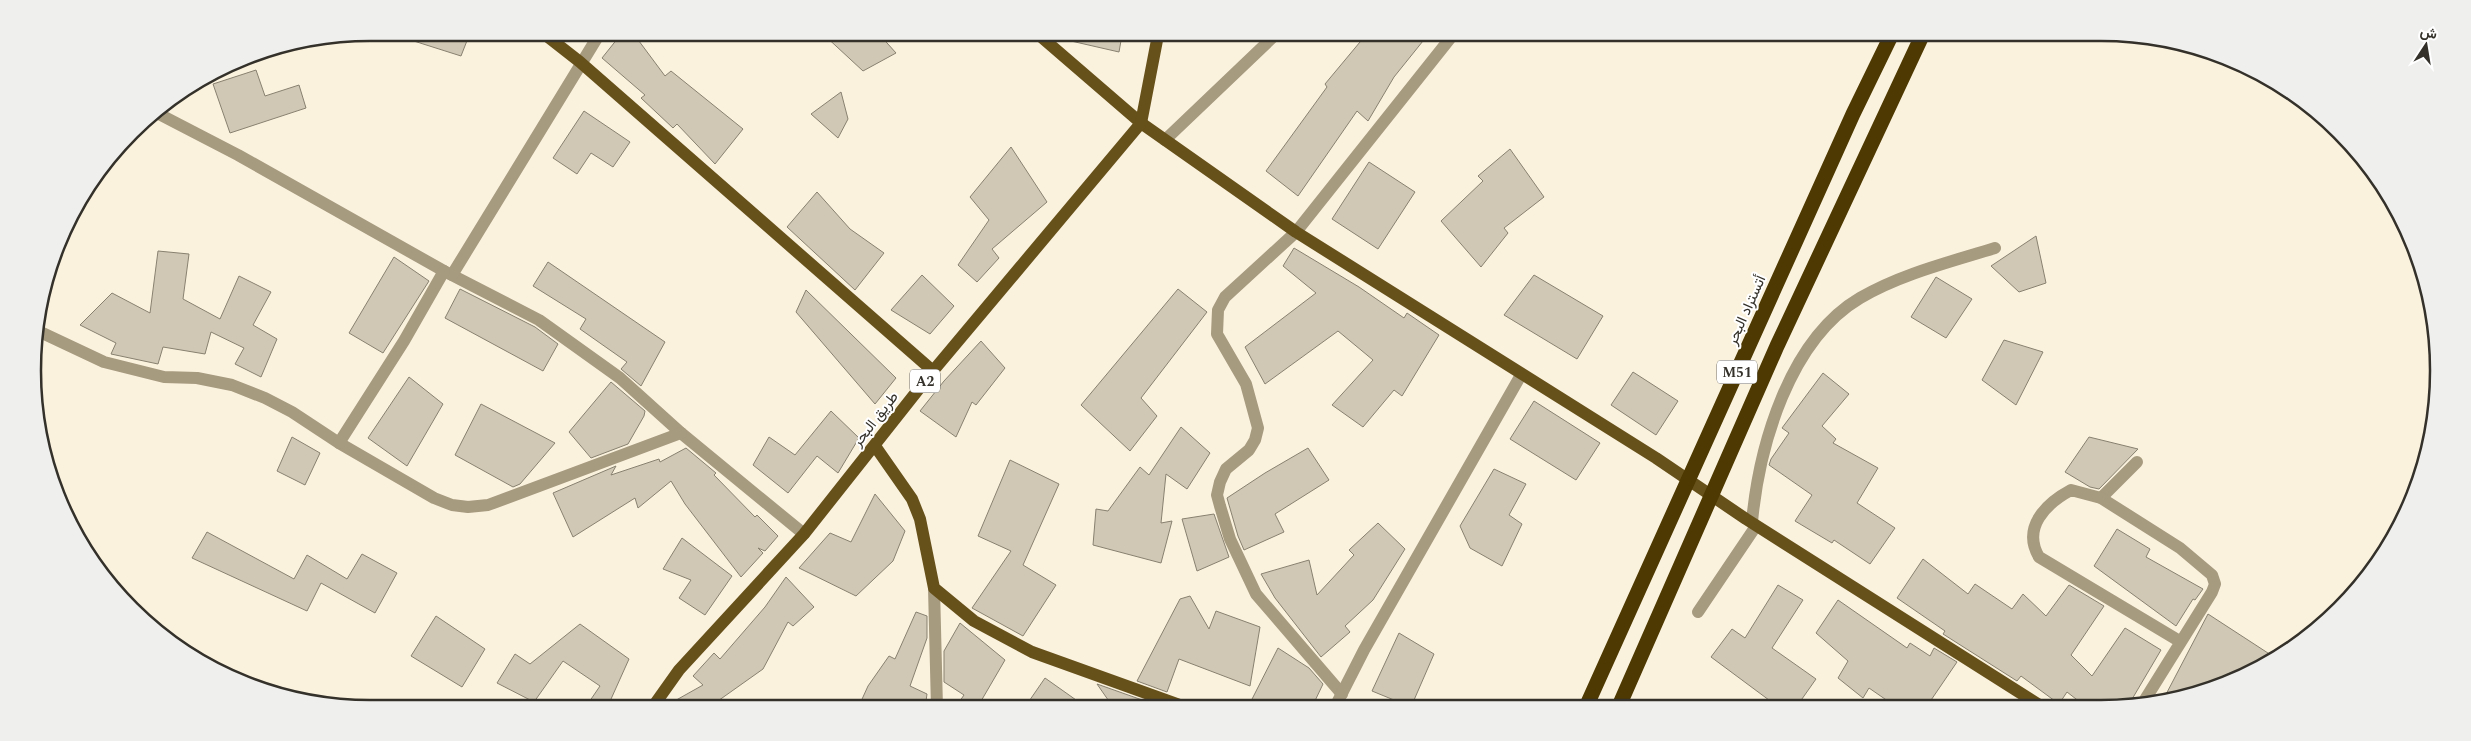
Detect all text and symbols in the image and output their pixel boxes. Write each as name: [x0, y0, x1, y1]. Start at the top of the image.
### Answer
north arrow: [2401, 20, 2451, 70]
text: ش: [2418, 21, 2439, 45]
street label: أتستراد البحر: [1720, 271, 1772, 350]
road number: M51: [1717, 361, 1757, 384]
road number: A2: [910, 370, 940, 392]
street label: طريق البحر: [846, 387, 904, 453]

